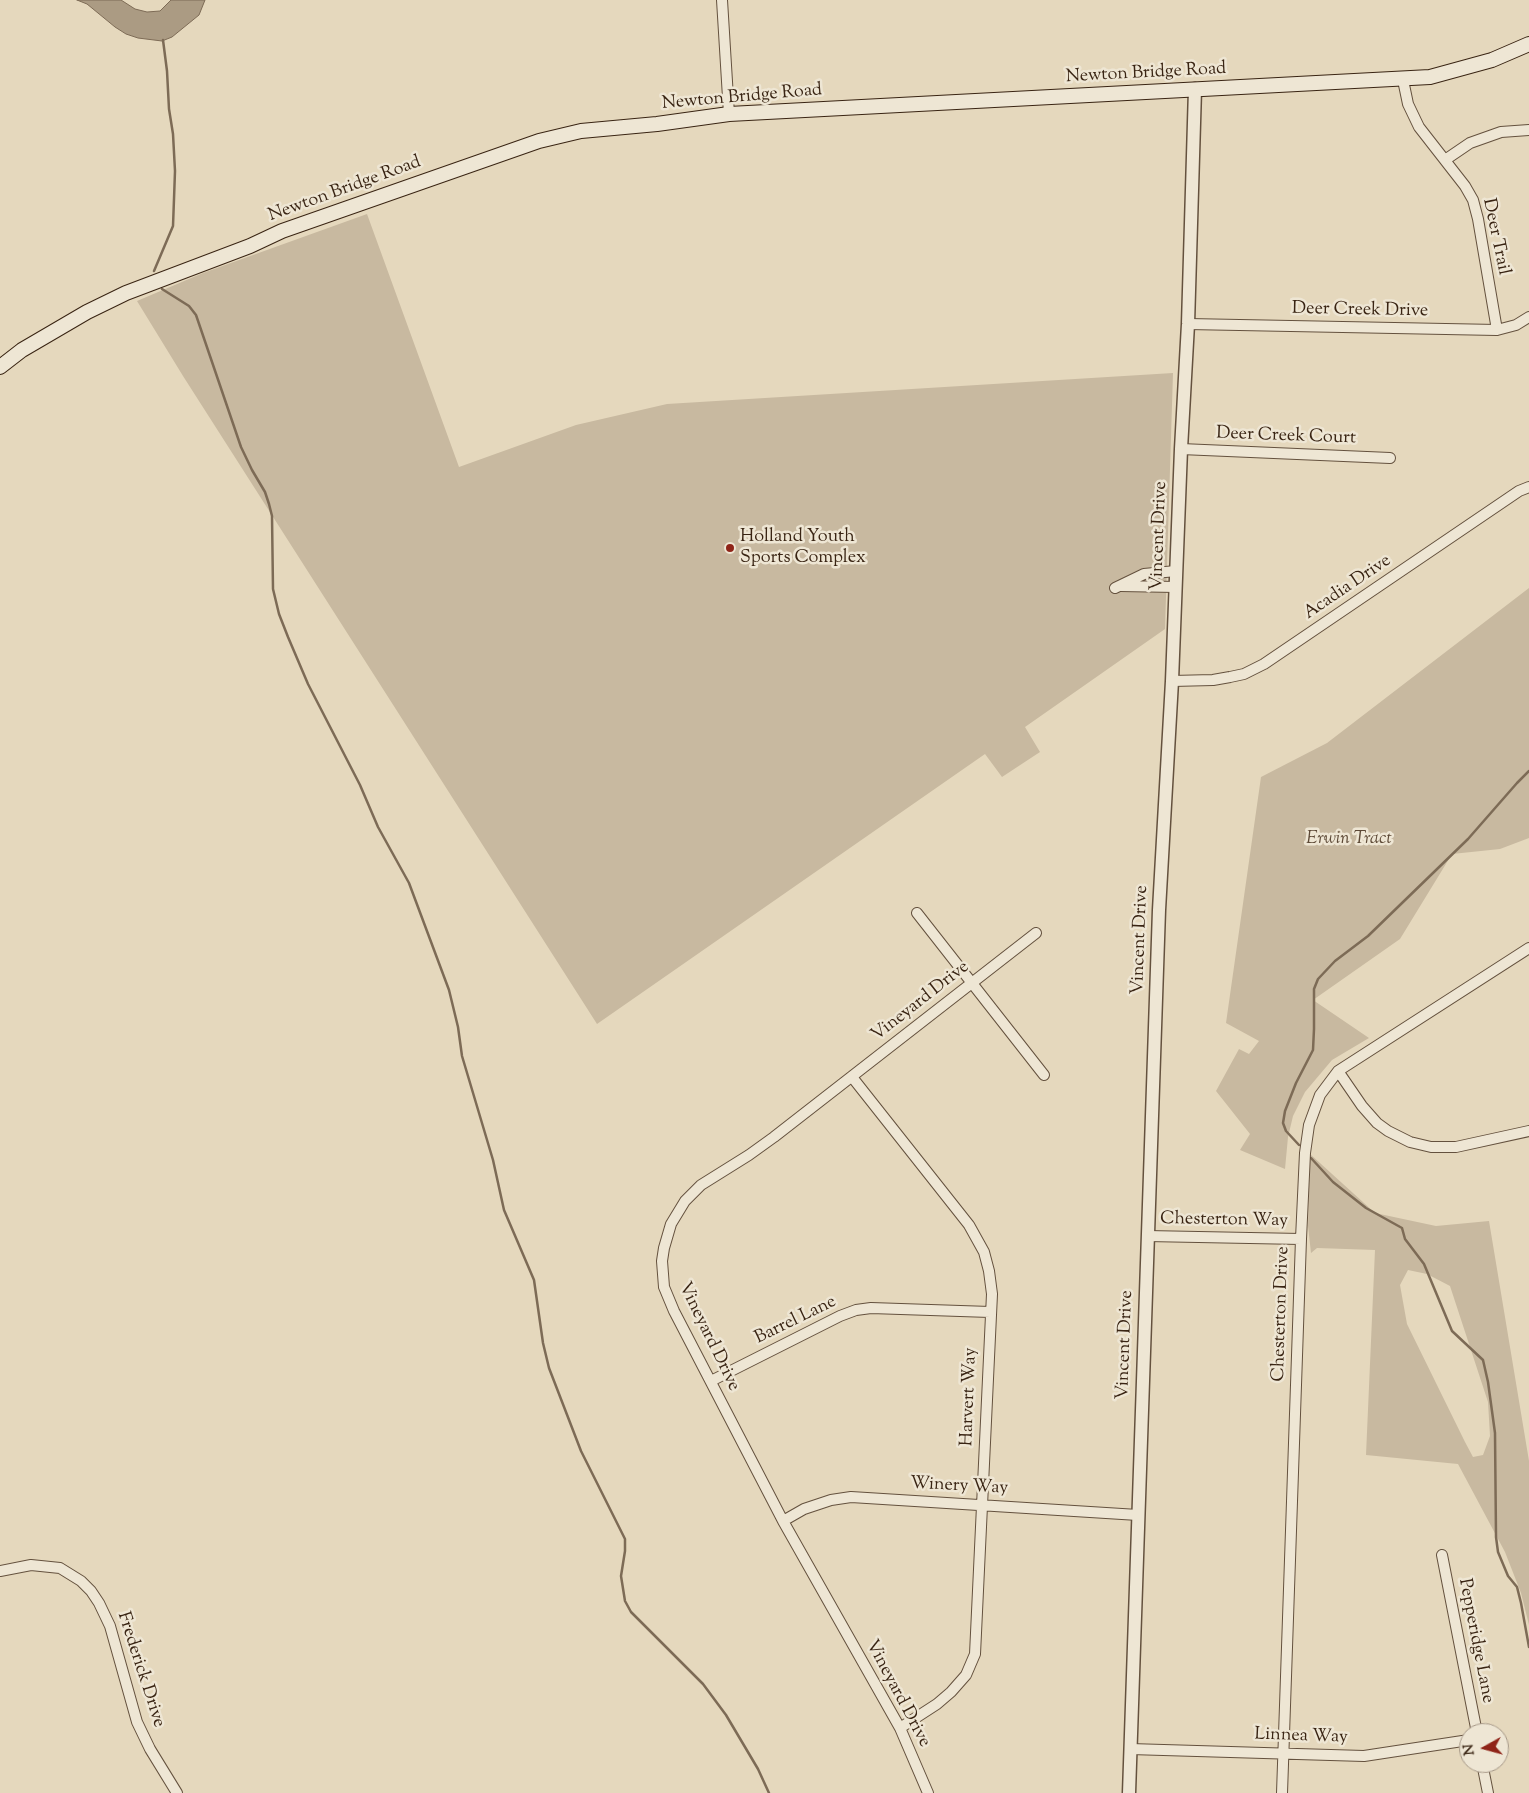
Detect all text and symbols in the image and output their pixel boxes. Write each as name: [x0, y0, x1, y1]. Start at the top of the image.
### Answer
street label: Newton Bridge Road: [1065, 59, 1227, 89]
street label: Newton Bridge Road: [661, 80, 823, 116]
street label: Newton Bridge Road: [266, 152, 424, 228]
street label: Deer Trail: [1476, 197, 1514, 277]
street label: Deer Creek Drive: [1292, 299, 1428, 323]
street label: Deer Creek Court: [1216, 424, 1356, 450]
street label: Vincent Drive: [1147, 481, 1173, 591]
place label: Holland Youth Sports Complex: [740, 527, 866, 570]
marker: Holland Youth Sports Complex: [724, 542, 736, 554]
street label: Acadia Drive: [1300, 551, 1396, 625]
park label: Erwin Tract: [1306, 829, 1392, 851]
street label: Vincent Drive: [1128, 885, 1154, 995]
street label: Vineyard Drive: [868, 957, 974, 1047]
street label: Chesterton Way: [1160, 1209, 1288, 1233]
street label: Chesterton Drive: [1269, 1246, 1295, 1382]
street label: Vineyard Drive: [672, 1279, 744, 1395]
street label: Vincent Drive: [1113, 1290, 1139, 1400]
street label: Barrel Lane: [752, 1292, 840, 1350]
street label: Harvert Way: [957, 1347, 983, 1447]
street label: Winery Way: [909, 1474, 1009, 1500]
street label: Pepperidge Lane: [1452, 1577, 1498, 1705]
street label: Frederick Drive: [111, 1610, 169, 1730]
street label: Vineyard Drive: [860, 1637, 934, 1751]
north arrow: [1459, 1723, 1509, 1773]
street label: Linnea Way: [1254, 1725, 1348, 1749]
text: N: [1459, 1743, 1481, 1756]

